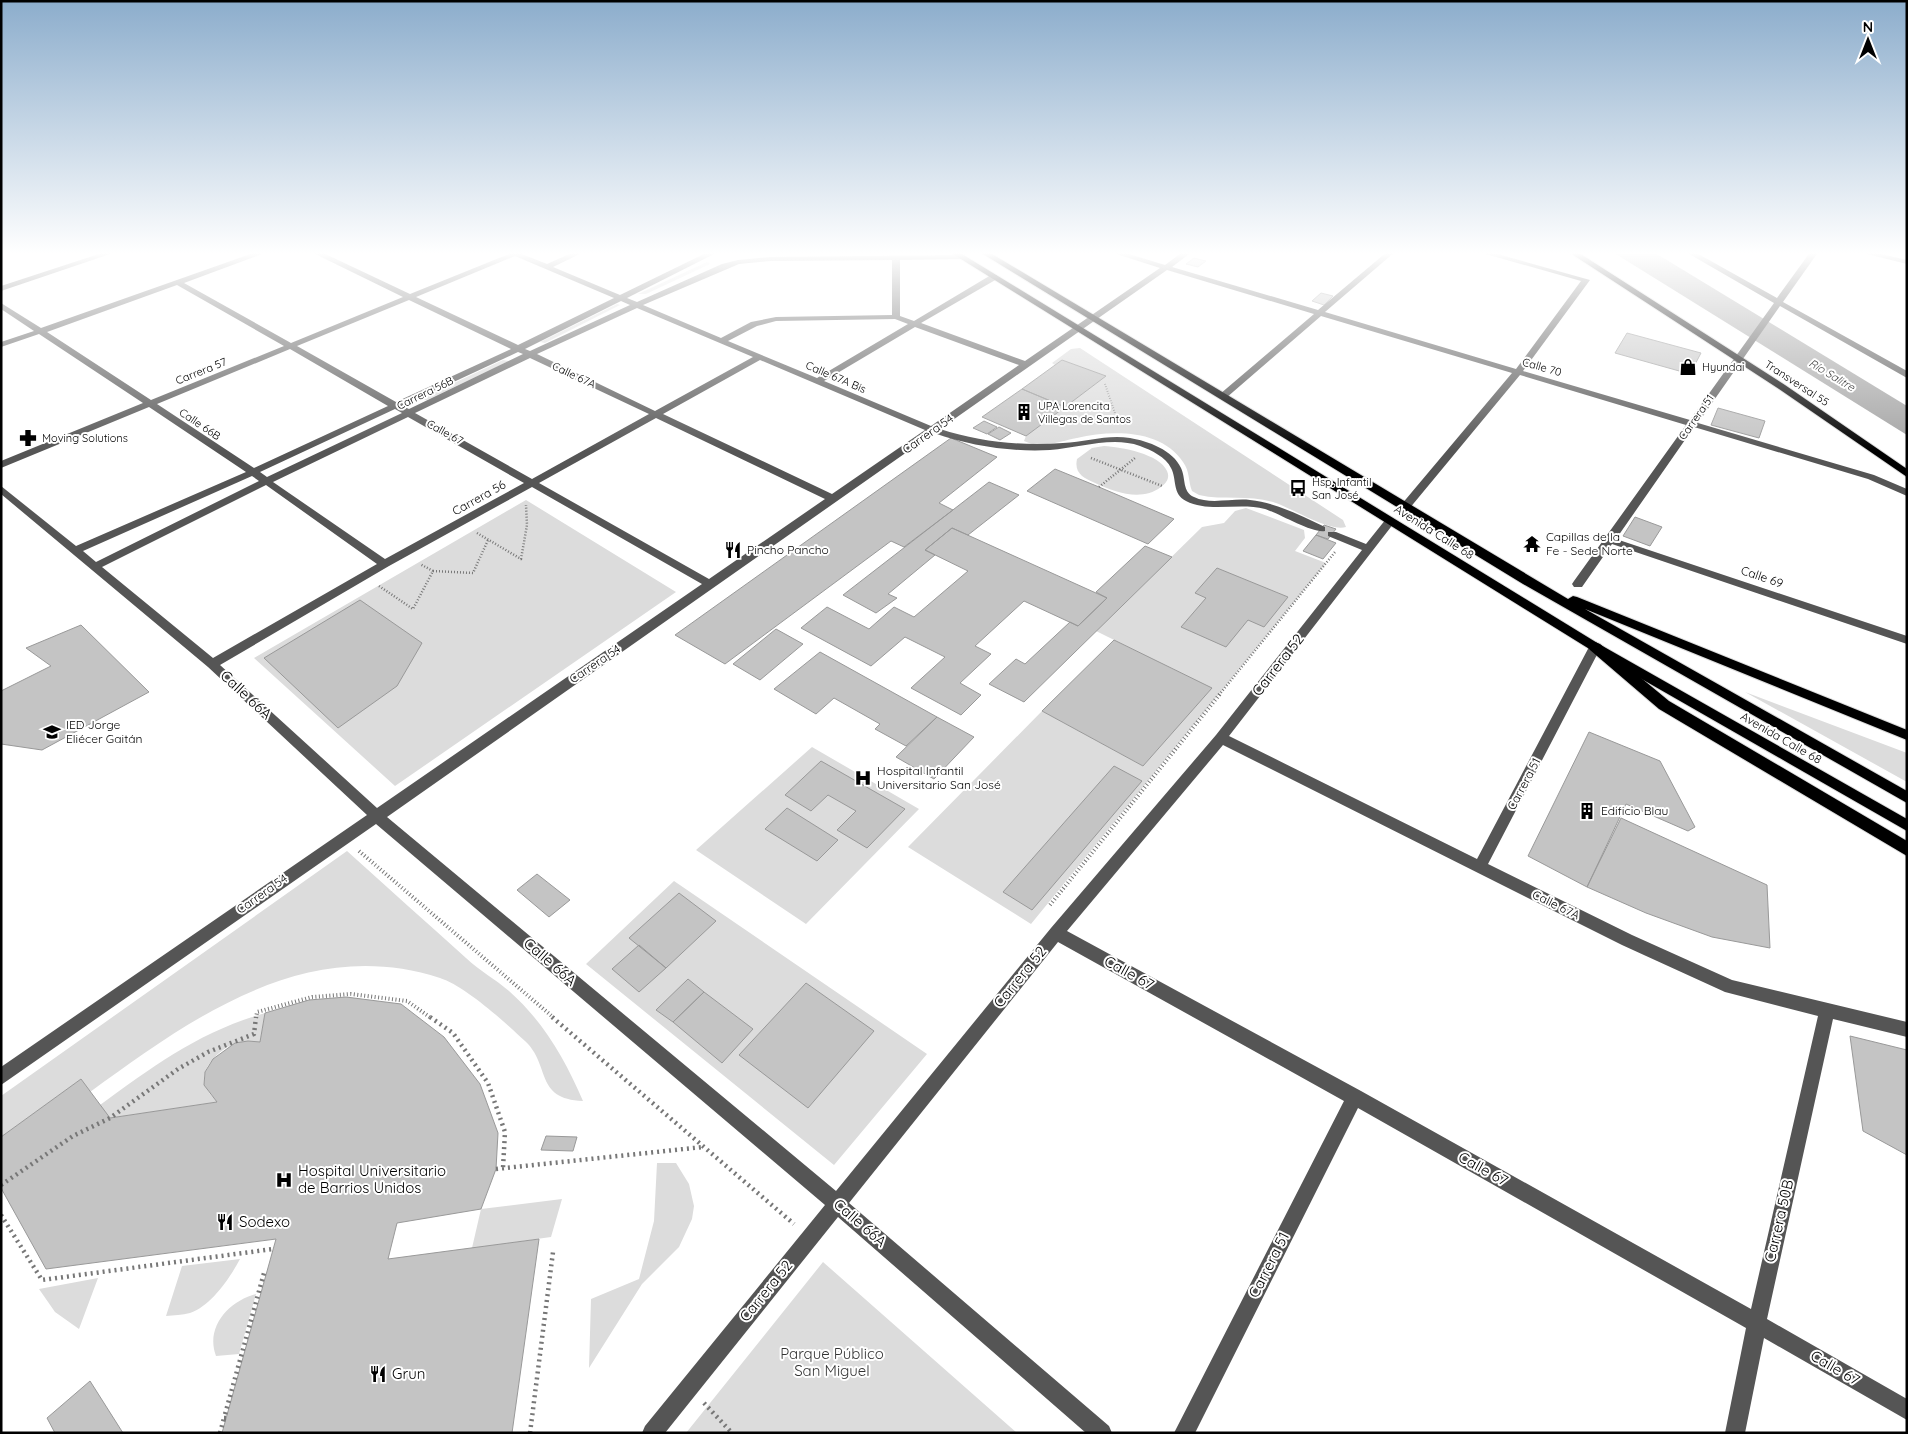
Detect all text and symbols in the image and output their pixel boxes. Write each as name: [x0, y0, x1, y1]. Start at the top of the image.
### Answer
north arrow: [1843, 15, 1893, 65]
text: N: [1863, 18, 1873, 36]
street label: Carrera 57: [173, 354, 229, 388]
street label: Calle 70: [1521, 355, 1563, 379]
water label: Río Salitre: [1807, 356, 1858, 395]
shop icon: Hyundai: [1678, 357, 1698, 377]
street label: Transversal 55: [1762, 357, 1832, 409]
street label: Calle 67A Bis: [804, 358, 868, 396]
street label: Calle 67A: [550, 359, 598, 391]
place label: Hyundai: [1702, 360, 1744, 374]
street label: Carrera 56B: [394, 373, 456, 413]
street label: Carrera 51: [1675, 392, 1717, 442]
place label: UPA Lorencita Villegas de Santos: [1038, 399, 1131, 426]
building icon: UPA Lorencita Villegas de Santos: [1014, 402, 1034, 422]
street label: Calle 66B: [177, 405, 223, 443]
street label: Carrera 54: [899, 411, 956, 457]
street label: Calle 67: [424, 416, 466, 448]
pharmacy icon: Moving Solutions: [18, 428, 38, 448]
place label: Moving Solutions: [42, 431, 128, 445]
place label: Hsp. Infantil San José: [1312, 475, 1371, 502]
street label: Carrera 56: [449, 476, 509, 518]
bus stop icon: Hsp. Infantil San José: [1288, 478, 1308, 498]
street label: Avenida Calle 68: [1392, 501, 1477, 562]
place label: Capillas de la Fe - Sede Norte: [1546, 529, 1633, 558]
temple icon: Capillas de la Fe - Sede Norte: [1522, 534, 1542, 554]
restaurant icon: Pincho Pancho: [723, 540, 743, 560]
place label: Pincho Pancho: [747, 542, 829, 557]
street label: Calle 69: [1739, 562, 1786, 591]
street label: Carrera 52: [1247, 630, 1308, 700]
street label: Carrera 54: [566, 641, 623, 686]
street label: Calle 66A: [216, 666, 276, 724]
street label: Avenida Calle 68: [1738, 708, 1825, 767]
place label: IED Jorge Eliécer Gaitán: [66, 717, 142, 746]
school or university icon: IED Jorge Eliécer Gaitán: [42, 722, 62, 742]
street label: Carrera 51: [1504, 755, 1544, 812]
place label: Hospital Infantil Universitario San José: [877, 763, 1001, 792]
hospital icon: Hospital Infantil Universitario San José: [853, 768, 873, 788]
building icon: Edificio Blau: [1577, 801, 1597, 821]
place label: Edificio Blau: [1601, 803, 1668, 818]
street label: Carrera 54: [233, 871, 290, 917]
street label: Calle 67A: [1530, 887, 1583, 923]
street label: Calle 66A: [520, 933, 581, 990]
street label: Carrera 52: [989, 942, 1050, 1011]
street label: Calle 67: [1101, 951, 1158, 994]
street label: Calle 67: [1455, 1147, 1512, 1190]
place label: Hospital Universitario de Barrios Unidos: [298, 1161, 446, 1197]
hospital icon: Hospital Universitario de Barrios Unidos: [274, 1170, 294, 1190]
street label: Carrera 50B: [1760, 1177, 1797, 1264]
street label: Calle 66A: [830, 1194, 891, 1251]
restaurant icon: Sodexo: [215, 1212, 235, 1232]
place label: Sodexo: [239, 1212, 290, 1231]
street label: Carrera 51: [1244, 1229, 1293, 1301]
street label: Carrera 52: [735, 1256, 796, 1325]
park label: Parque Público San Miguel: [780, 1344, 884, 1380]
street label: Calle 67: [1807, 1346, 1864, 1389]
restaurant icon: Grun: [368, 1364, 388, 1384]
place label: Grun: [392, 1364, 425, 1383]

